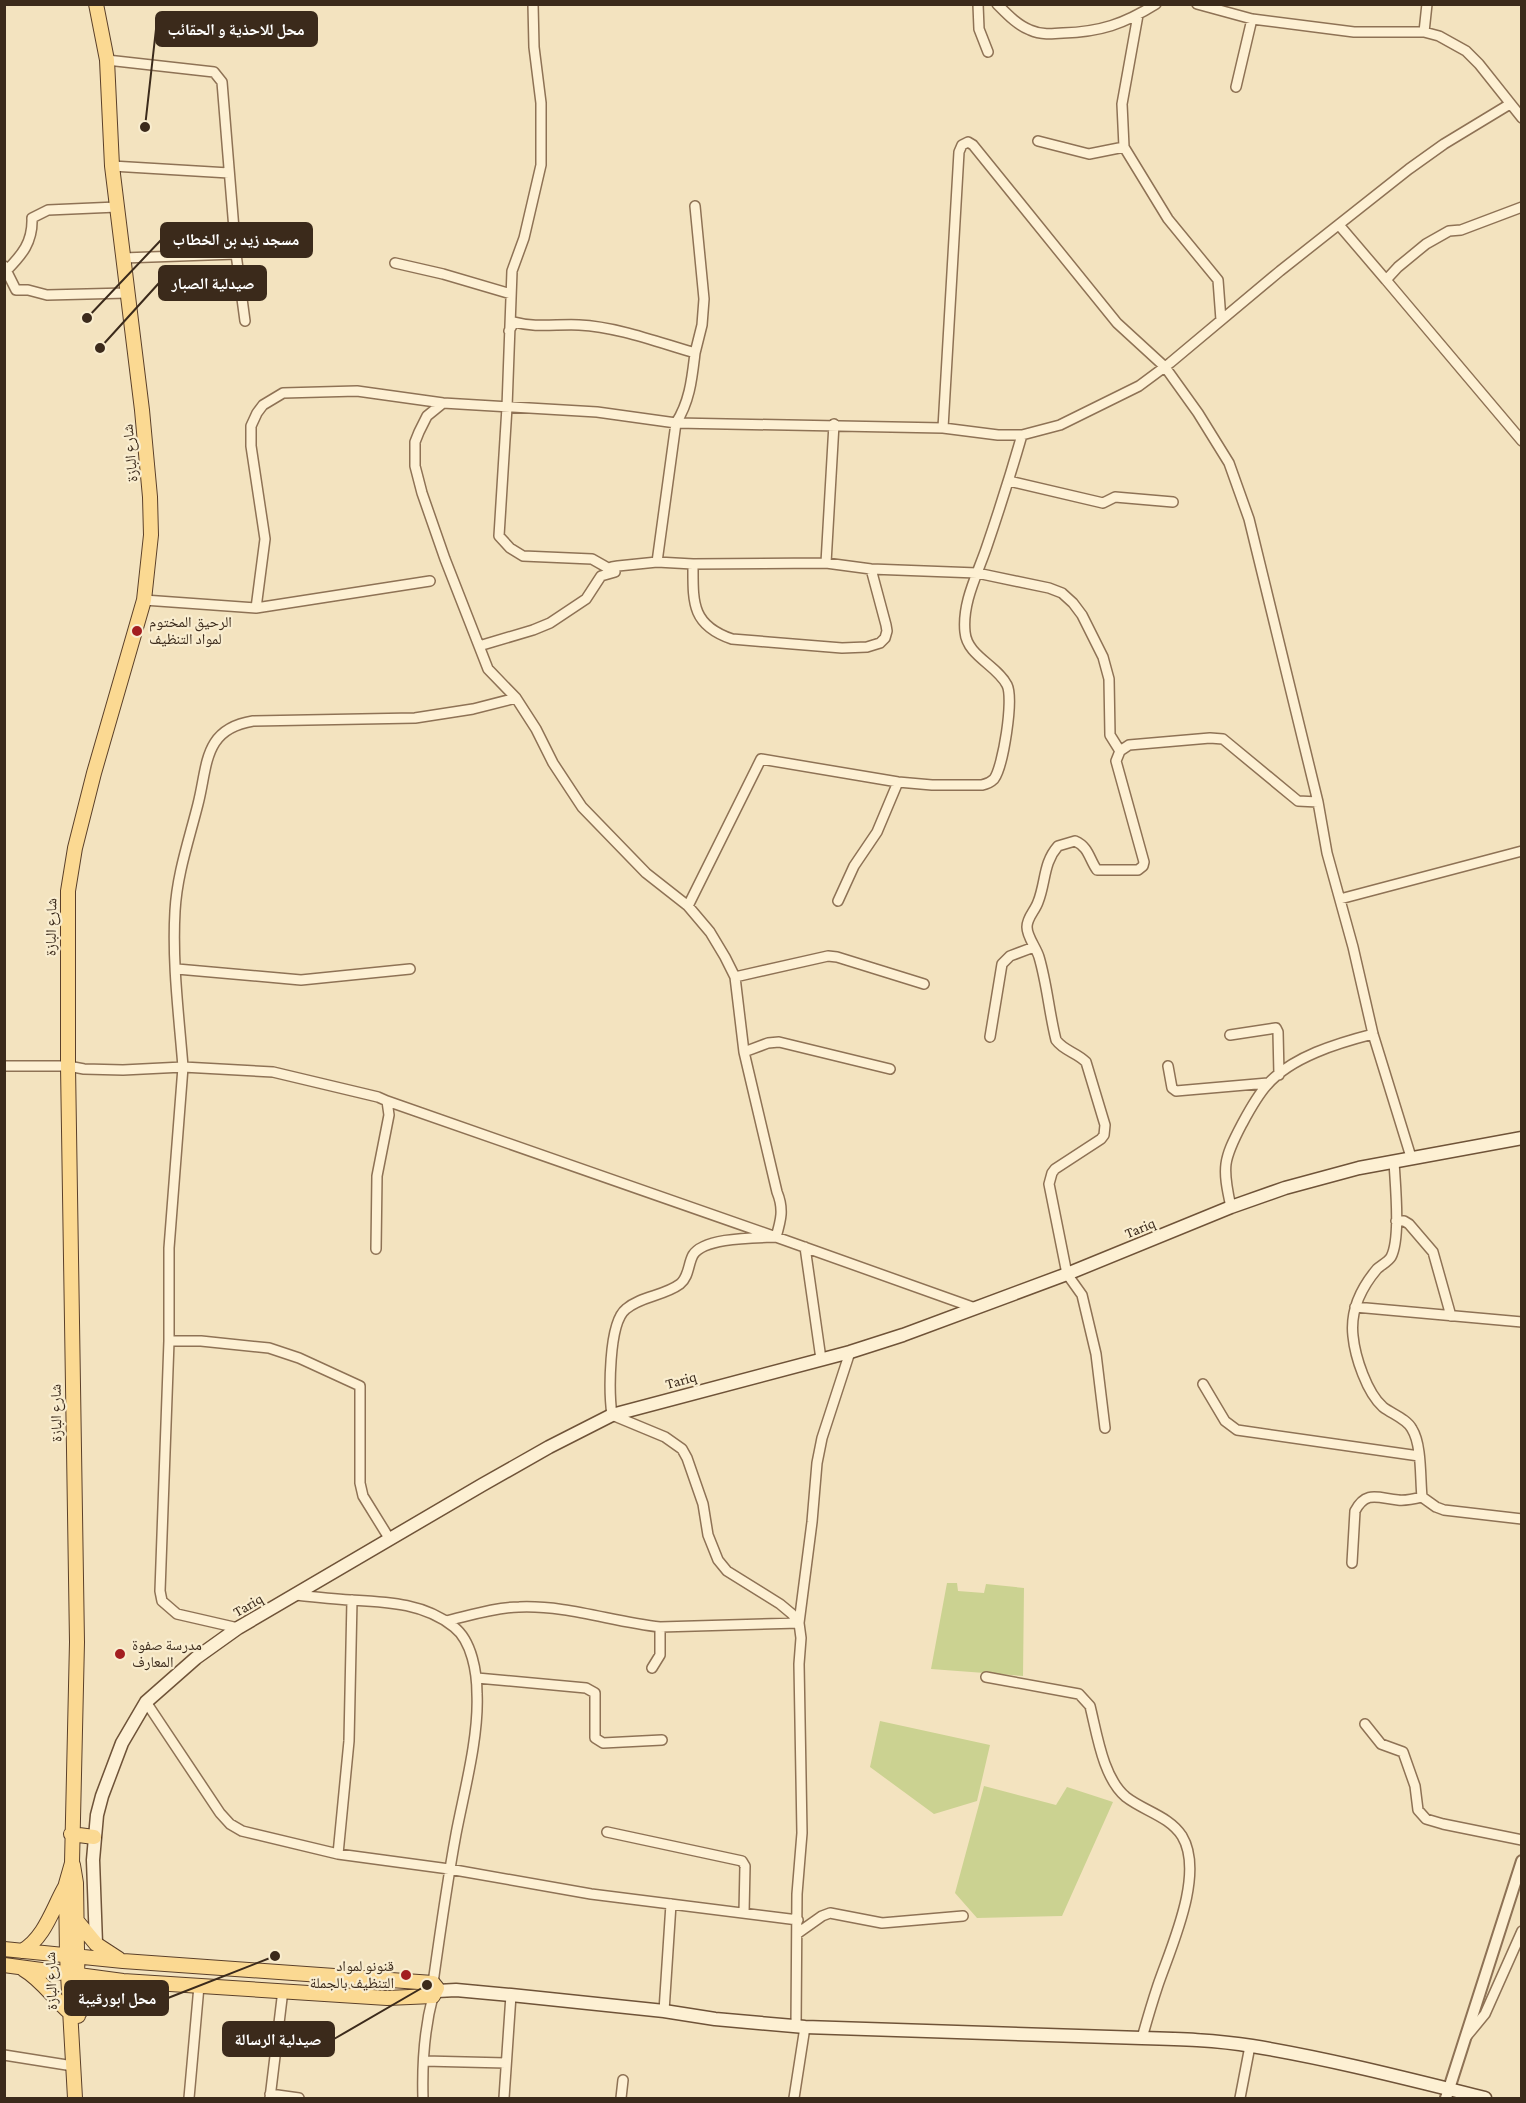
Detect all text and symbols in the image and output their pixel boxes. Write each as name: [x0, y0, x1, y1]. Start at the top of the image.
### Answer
callout: محل للاحذية و الحقائب: [156, 12, 317, 46]
text: محل للاحذية و الحقائب: [168, 21, 305, 39]
callout: مسجد زيد بن الخطاب: [161, 223, 312, 257]
text: مسجد زيد بن الخطاب: [173, 231, 299, 249]
callout: صيدلية الصبار: [159, 266, 266, 300]
text: صيدلية الصبار: [171, 275, 254, 293]
street label: شارع البازة: [119, 423, 142, 483]
place label: الرحيق المختوم لمواد التنظيف: [149, 614, 232, 648]
marker: الرحيق المختوم لمواد التنظيف: [130, 624, 144, 638]
street label: شارع البازة: [42, 898, 62, 956]
street label: Tariq: [1122, 1215, 1158, 1242]
street label: Tariq: [664, 1368, 699, 1393]
street label: شارع البازة: [47, 1384, 67, 1442]
street label: Tariq: [230, 1590, 266, 1621]
place label: مدرسة صفوة المعارف: [132, 1637, 202, 1671]
marker: مدرسة صفوة المعارف: [113, 1647, 127, 1661]
street label: شارع البازة: [42, 1951, 62, 2010]
place label: قنونو لمواد التنظيف بالجملة: [310, 1958, 394, 1991]
marker: قنونو لمواد التنظيف بالجملة: [399, 1968, 413, 1982]
callout: محل ابورقيبة: [65, 1981, 168, 2015]
text: محل ابورقيبة: [78, 1990, 156, 2008]
callout: صيدلية الرسالة: [223, 2022, 334, 2056]
text: صيدلية الرسالة: [234, 2031, 322, 2048]

